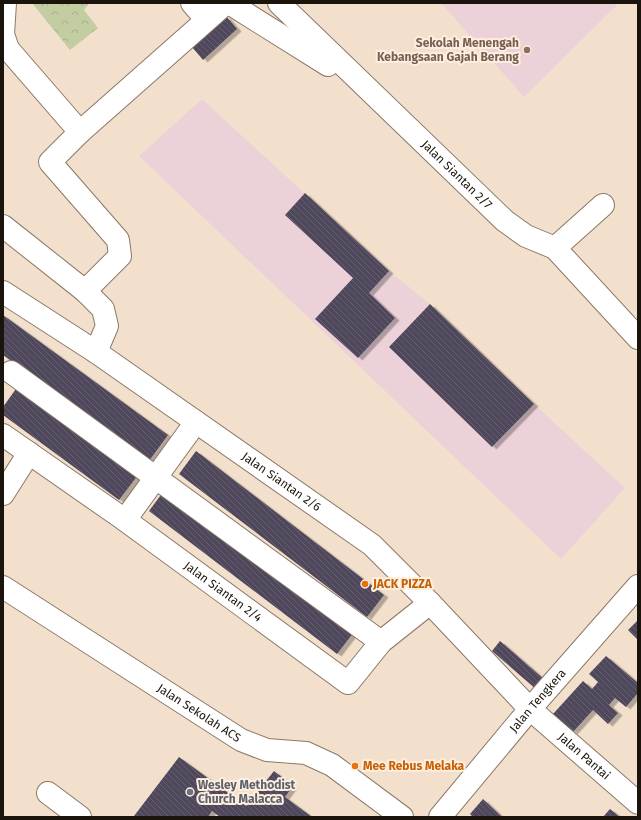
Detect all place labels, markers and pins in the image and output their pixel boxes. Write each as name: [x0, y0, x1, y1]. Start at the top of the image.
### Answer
place label: Sekolah Menengah Kebangsaan Gajah Berang: [377, 36, 519, 64]
marker: Sekolah Menengah Kebangsaan Gajah Berang: [522, 45, 532, 55]
place label: JACK PIZZA: [372, 577, 433, 591]
marker: JACK PIZZA: [360, 579, 370, 589]
place label: Mee Rebus Melaka: [363, 759, 465, 773]
marker: Mee Rebus Melaka: [350, 761, 360, 771]
place label: Wesley Methodist Church Malacca: [198, 778, 296, 806]
marker: Wesley Methodist Church Malacca: [185, 787, 195, 797]

